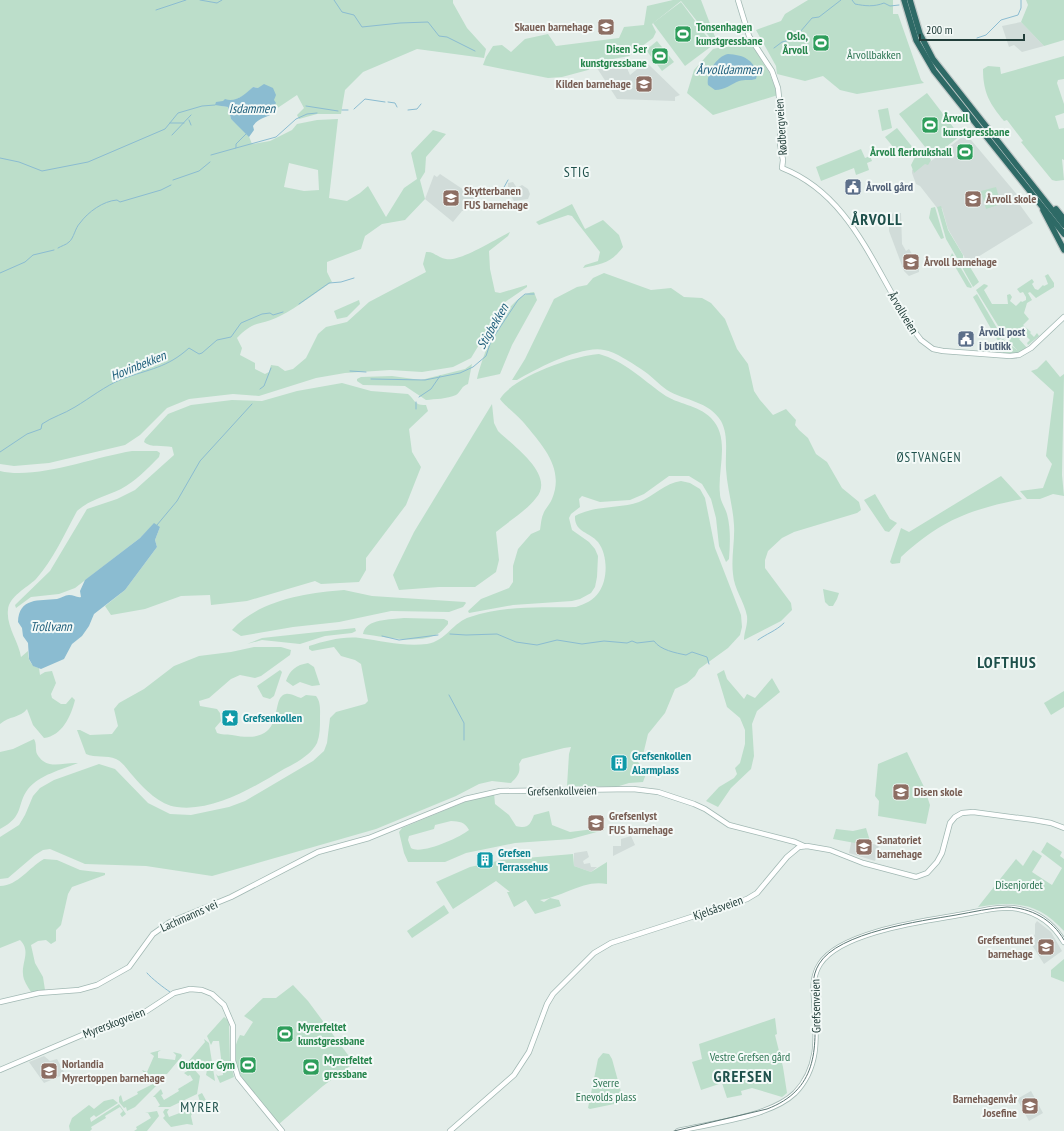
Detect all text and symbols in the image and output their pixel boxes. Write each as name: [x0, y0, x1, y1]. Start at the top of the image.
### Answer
scale bar: [920, 16, 1024, 42]
school or university icon: Skauen barnehage: [596, 17, 616, 37]
place label: Skauen barnehage: [514, 19, 593, 34]
place label: Tonsenhagen kunstgressbane: [696, 19, 763, 48]
text: 200 m: [926, 22, 953, 37]
sports icon: Tonsenhagen kunstgressbane: [673, 24, 693, 44]
place label: Oslo, Årvoll: [782, 28, 808, 57]
sports icon: Oslo, Årvoll: [811, 33, 831, 53]
place label: Disen 5er kunstgressbane: [580, 41, 647, 70]
sports icon: Disen 5er kunstgressbane: [650, 46, 670, 66]
park label: Årvollbakken: [847, 47, 901, 62]
water label: Årvolldammen: [696, 61, 763, 78]
school or university icon: Kilden barnehage: [634, 74, 654, 94]
place label: Kilden barnehage: [556, 76, 631, 91]
street label: Rødbergveien: [771, 98, 790, 156]
water label: Isdammen: [229, 100, 276, 117]
place label: Årvoll kunstgressbane: [942, 110, 1010, 139]
sports icon: Årvoll kunstgressbane: [920, 115, 940, 135]
sports icon: Årvoll flerbrukshall: [955, 142, 975, 162]
place label: Årvoll flerbrukshall: [869, 144, 952, 159]
district label: STIG: [564, 163, 590, 181]
public building icon: Årvoll gård: [843, 177, 863, 197]
place label: Årvoll gård: [865, 179, 913, 194]
place label: Skytterbanen FUS barnehage: [464, 183, 528, 212]
school or university icon: Skytterbanen FUS barnehage: [441, 188, 461, 208]
school or university icon: Årvoll skole: [963, 189, 983, 209]
place label: Årvoll skole: [985, 191, 1036, 206]
district label: ÅRVOLL: [850, 209, 903, 229]
school or university icon: Årvoll barnehage: [901, 252, 921, 272]
place label: Årvoll barnehage: [923, 254, 997, 269]
street label: Årvollveien: [885, 289, 922, 337]
water label: Stigbekken: [473, 299, 513, 352]
place label: Årvoll post i butikk: [978, 324, 1026, 353]
public building icon: Årvoll post i butikk: [956, 329, 976, 349]
water label: Hovinbekken: [108, 346, 169, 384]
district label: ØSTVANGEN: [896, 449, 962, 466]
water label: Trollvann: [30, 618, 73, 635]
district label: LOFTHUS: [977, 652, 1037, 672]
place icon: Grefsenkollen: [220, 708, 240, 728]
place label: Grefsenkollen: [243, 710, 302, 725]
place label: Grefsenkollen Alarmplass: [631, 748, 691, 777]
building icon: Grefsenkollen Alarmplass: [609, 753, 629, 773]
street label: Grefsenkollveien: [527, 782, 597, 799]
school or university icon: Disen skole: [891, 782, 911, 802]
place label: Disen skole: [914, 784, 963, 799]
place label: Grefsenlyst FUS barnehage: [609, 808, 673, 837]
school or university icon: Grefsenlyst FUS barnehage: [586, 813, 606, 833]
place label: Sanatoriet barnehage: [877, 832, 922, 861]
school or university icon: Sanatoriet barnehage: [854, 837, 874, 857]
place label: Grefsen Terrassehus: [498, 845, 548, 874]
building icon: Grefsen Terrassehus: [475, 850, 495, 870]
park label: Disenjordet: [995, 877, 1044, 892]
street label: Kjelsåsveien: [691, 892, 745, 923]
street label: Lachmanns vei: [158, 896, 220, 935]
place label: Grefsentunet barnehage: [978, 932, 1034, 961]
school or university icon: Grefsentunet barnehage: [1036, 937, 1056, 957]
street label: Grefsenveien: [808, 979, 823, 1033]
street label: Myrerskogveien: [81, 1004, 147, 1041]
place label: Myrerfeltet kunstgressbane: [298, 1019, 365, 1048]
sports icon: Myrerfeltet kunstgressbane: [275, 1024, 295, 1044]
park label: Vestre Grefsen gård: [709, 1049, 790, 1064]
place label: Myrerfeltet gressbane: [324, 1052, 373, 1081]
sports icon: Outdoor Gym: [238, 1055, 258, 1075]
place label: Norlandia Myrertoppen barnehage: [62, 1056, 165, 1085]
place label: Outdoor Gym: [179, 1057, 235, 1072]
sports icon: Myrerfeltet gressbane: [301, 1057, 321, 1077]
school or university icon: Norlandia Myrertoppen barnehage: [39, 1061, 59, 1081]
district label: GREFSEN: [713, 1066, 773, 1086]
park label: Sverre Enevolds plass: [576, 1075, 636, 1104]
place label: Barnehagenvår Josefine: [953, 1091, 1017, 1120]
school or university icon: Barnehagenvår Josefine: [1020, 1096, 1040, 1116]
district label: MYRER: [180, 1098, 220, 1116]

